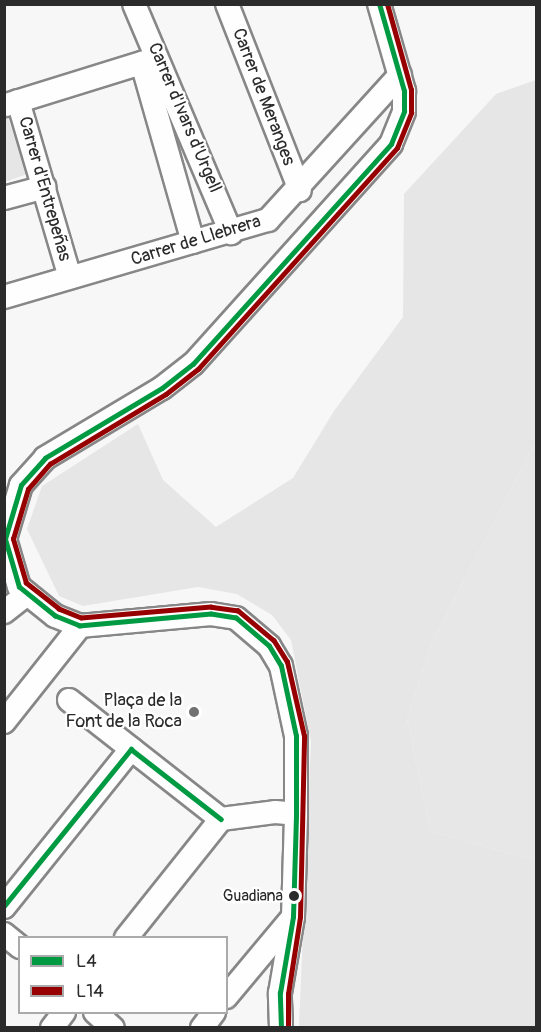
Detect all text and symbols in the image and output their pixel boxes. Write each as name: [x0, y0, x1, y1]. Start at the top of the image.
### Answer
street label: Carrer de Meranges: [227, 25, 299, 169]
street label: Carrer d'Ivars d'Urgell: [143, 40, 225, 196]
street label: Carrer d'Entrepeñas: [13, 114, 75, 264]
street label: Carrer de Llebrera: [128, 211, 264, 271]
place label: Plaça de la Font de la Roca: [65, 691, 182, 734]
marker: Plaça de la Font de la Roca: [187, 705, 201, 719]
place label: Guadiana: [223, 886, 283, 906]
marker: Guadiana: [288, 890, 300, 902]
legend: [18, 936, 228, 1014]
text: L4: [76, 950, 97, 973]
text: L14: [76, 980, 104, 1003]

